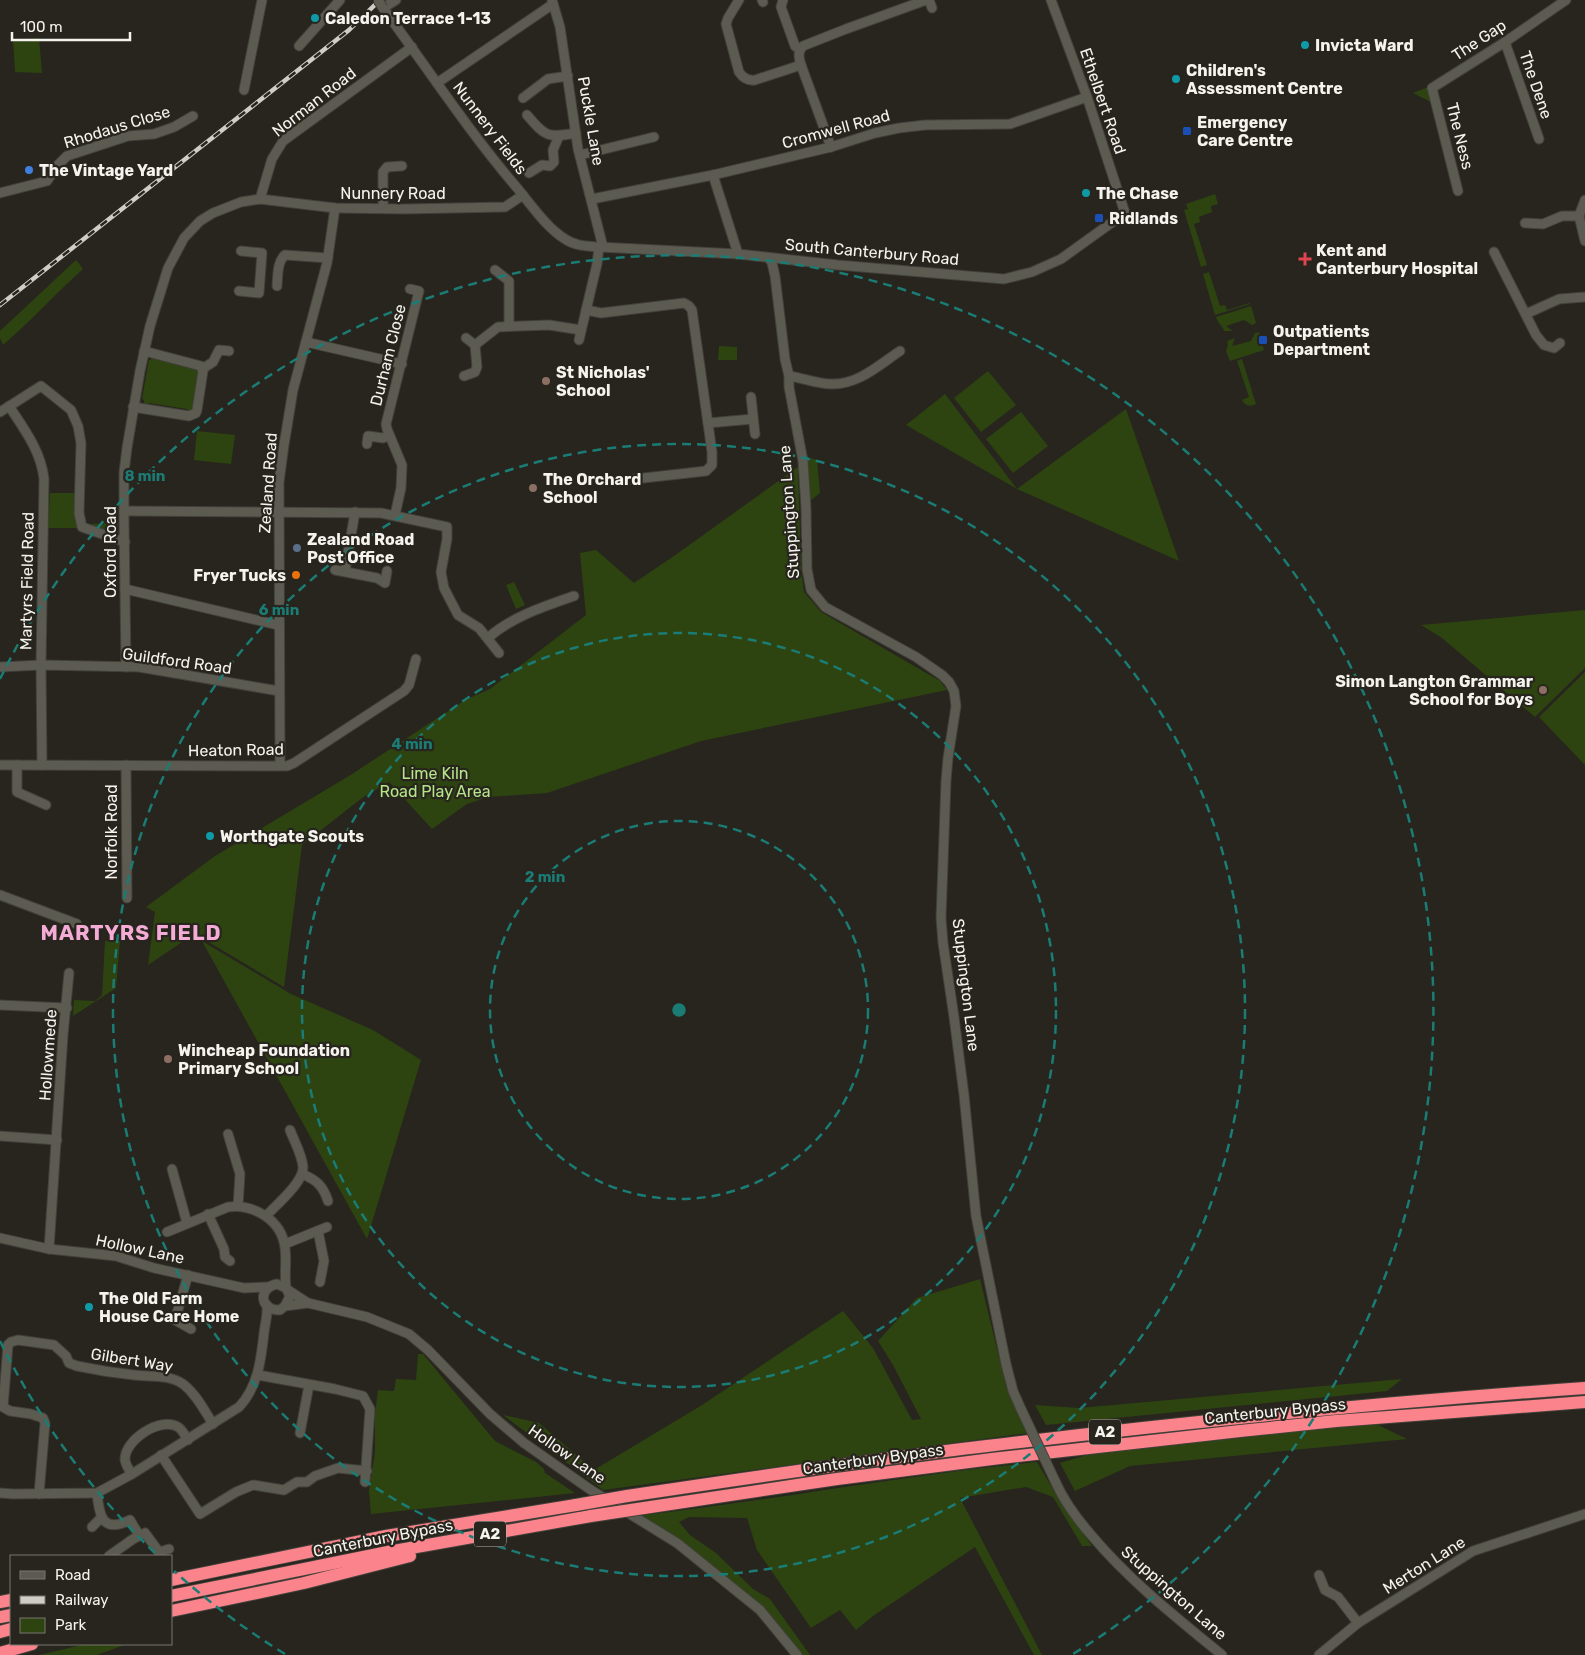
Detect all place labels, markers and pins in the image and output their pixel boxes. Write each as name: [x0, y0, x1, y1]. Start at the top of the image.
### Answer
place label: Caledon Terrace 1-13: [325, 9, 491, 28]
marker: Caledon Terrace 1-13: [309, 12, 321, 24]
place label: Invicta Ward: [1315, 36, 1414, 55]
marker: Invicta Ward: [1299, 39, 1311, 51]
place label: Children's Assessment Centre: [1186, 61, 1343, 98]
marker: Children's Assessment Centre: [1170, 73, 1182, 85]
place label: Emergency Care Centre: [1197, 113, 1293, 150]
marker: Emergency Care Centre: [1181, 125, 1193, 137]
place label: The Vintage Yard: [39, 161, 173, 180]
marker: The Vintage Yard: [23, 164, 35, 176]
place label: The Chase: [1096, 184, 1179, 203]
marker: The Chase: [1080, 187, 1092, 199]
place label: Ridlands: [1109, 209, 1178, 228]
marker: Ridlands: [1093, 212, 1105, 224]
place label: Kent and Canterbury Hospital: [1316, 241, 1478, 278]
marker: Kent and Canterbury Hospital: [1298, 252, 1312, 266]
place label: Outpatients Department: [1273, 322, 1371, 359]
marker: Outpatients Department: [1257, 334, 1269, 346]
place label: St Nicholas' School: [556, 363, 650, 400]
marker: St Nicholas' School: [540, 375, 552, 387]
place label: The Orchard School: [543, 470, 641, 507]
marker: The Orchard School: [527, 482, 539, 494]
place label: Zealand Road Post Office: [307, 530, 414, 567]
marker: Zealand Road Post Office: [291, 542, 303, 554]
place label: Fryer Tucks: [193, 566, 286, 585]
marker: Fryer Tucks: [290, 569, 302, 581]
place label: Simon Langton Grammar School for Boys: [1335, 672, 1534, 709]
marker: Simon Langton Grammar School for Boys: [1537, 684, 1549, 696]
place label: Worthgate Scouts: [220, 827, 364, 846]
marker: Worthgate Scouts: [204, 830, 216, 842]
centre of rings: [670, 1001, 688, 1019]
place label: Wincheap Foundation Primary School: [178, 1041, 350, 1078]
marker: Wincheap Foundation Primary School: [162, 1053, 174, 1065]
place label: The Old Farm House Care Home: [99, 1289, 239, 1326]
marker: The Old Farm House Care Home: [83, 1301, 95, 1313]

